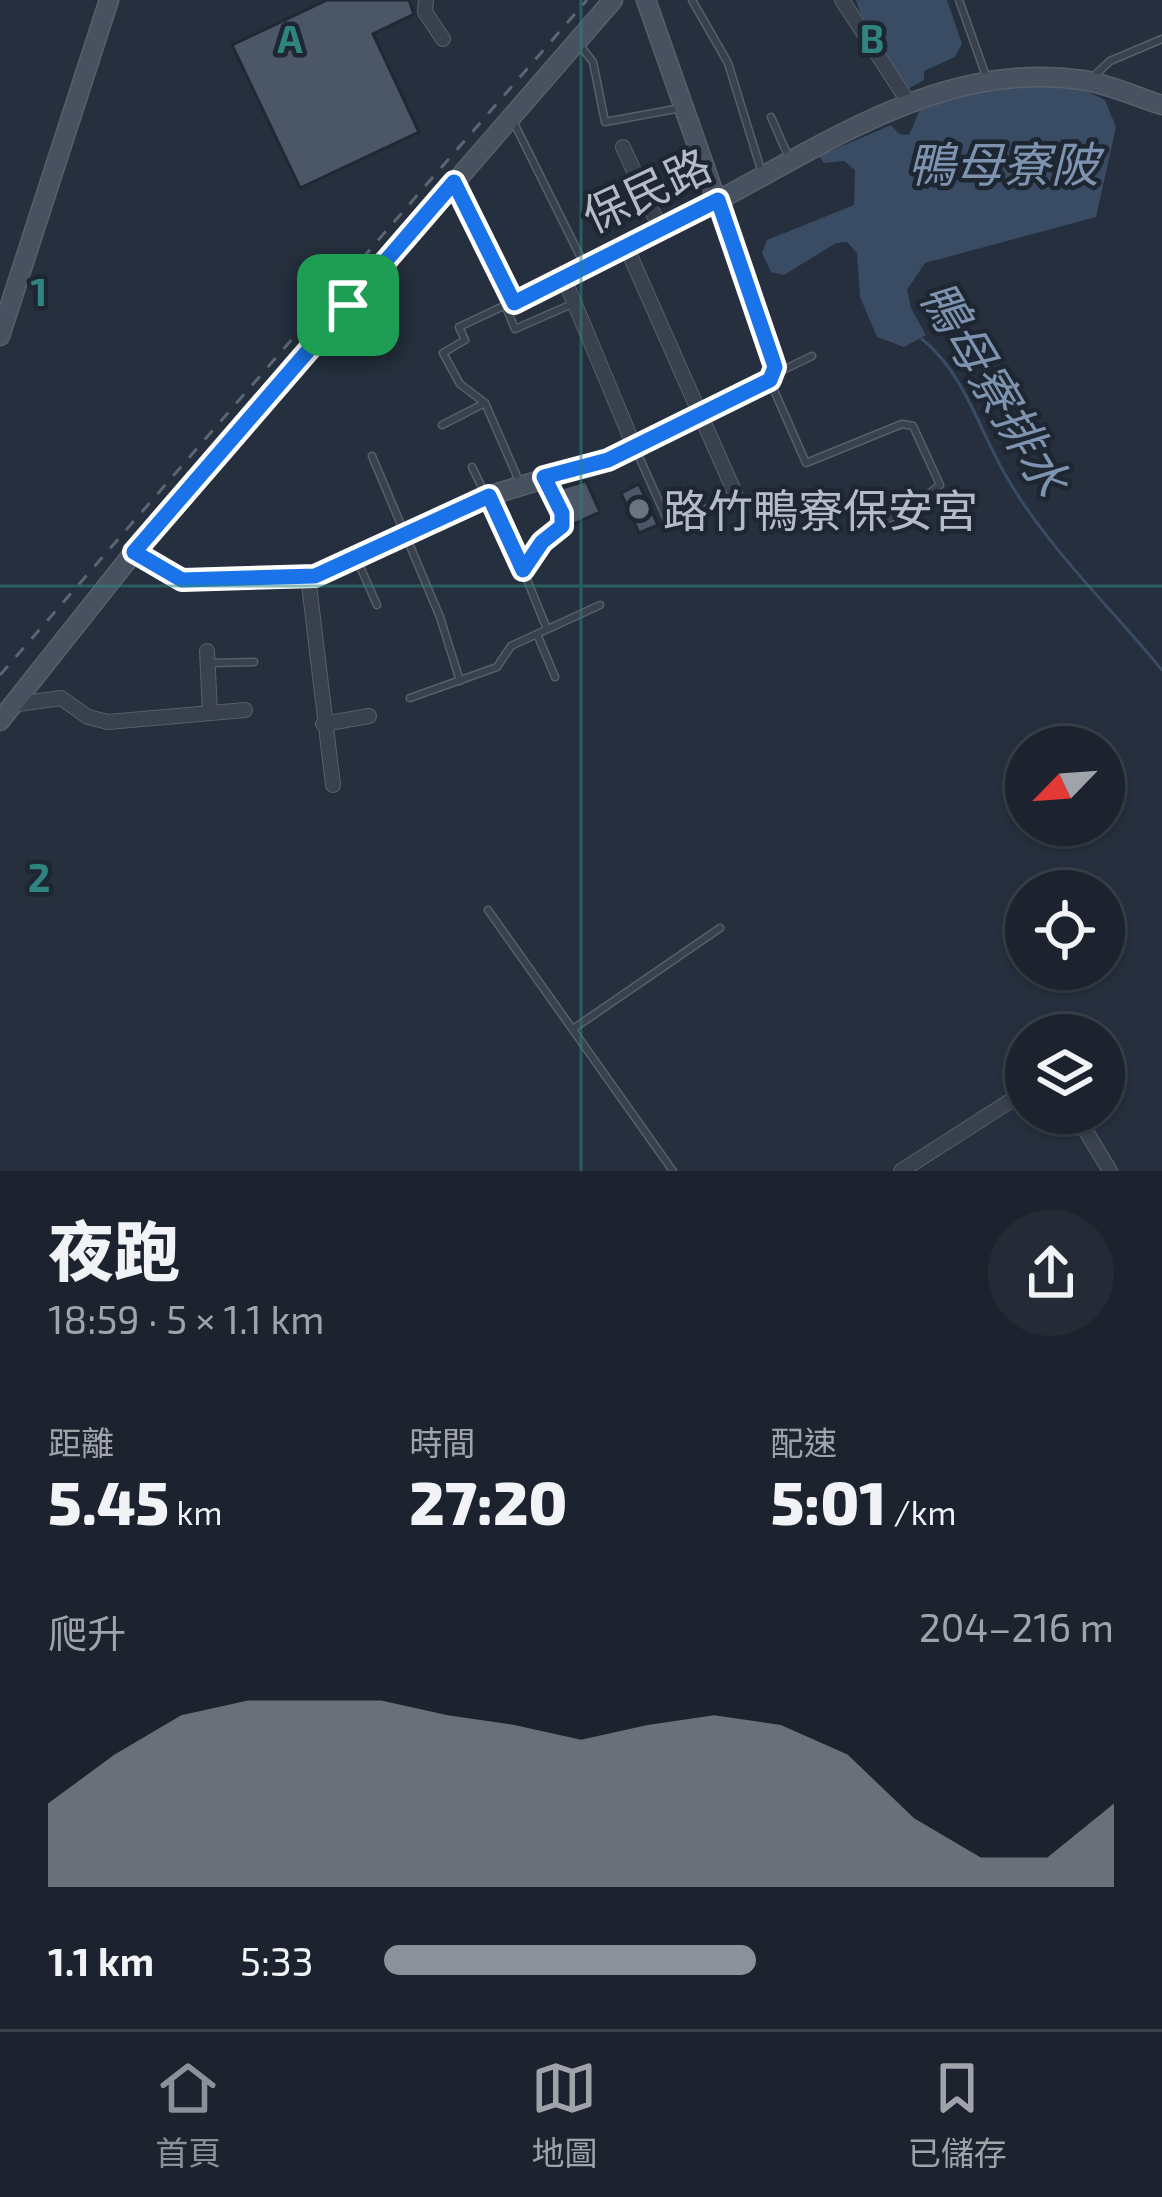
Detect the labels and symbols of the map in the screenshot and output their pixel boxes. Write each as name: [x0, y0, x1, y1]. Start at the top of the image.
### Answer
text: A: [277, 14, 303, 61]
text: B: [860, 14, 884, 61]
water label: 鴨母寮陂: [907, 134, 1105, 192]
street label: 保民路: [573, 136, 719, 242]
pin: [297, 254, 399, 356]
text: 1: [31, 267, 47, 314]
water label: 鴨母寮排水: [909, 269, 1084, 507]
place label: 路竹鴨寮保安宮: [663, 482, 978, 536]
marker: 路竹鴨寮保安宮: [626, 496, 652, 522]
north arrow: [1005, 726, 1125, 846]
text: 2: [28, 853, 50, 900]

